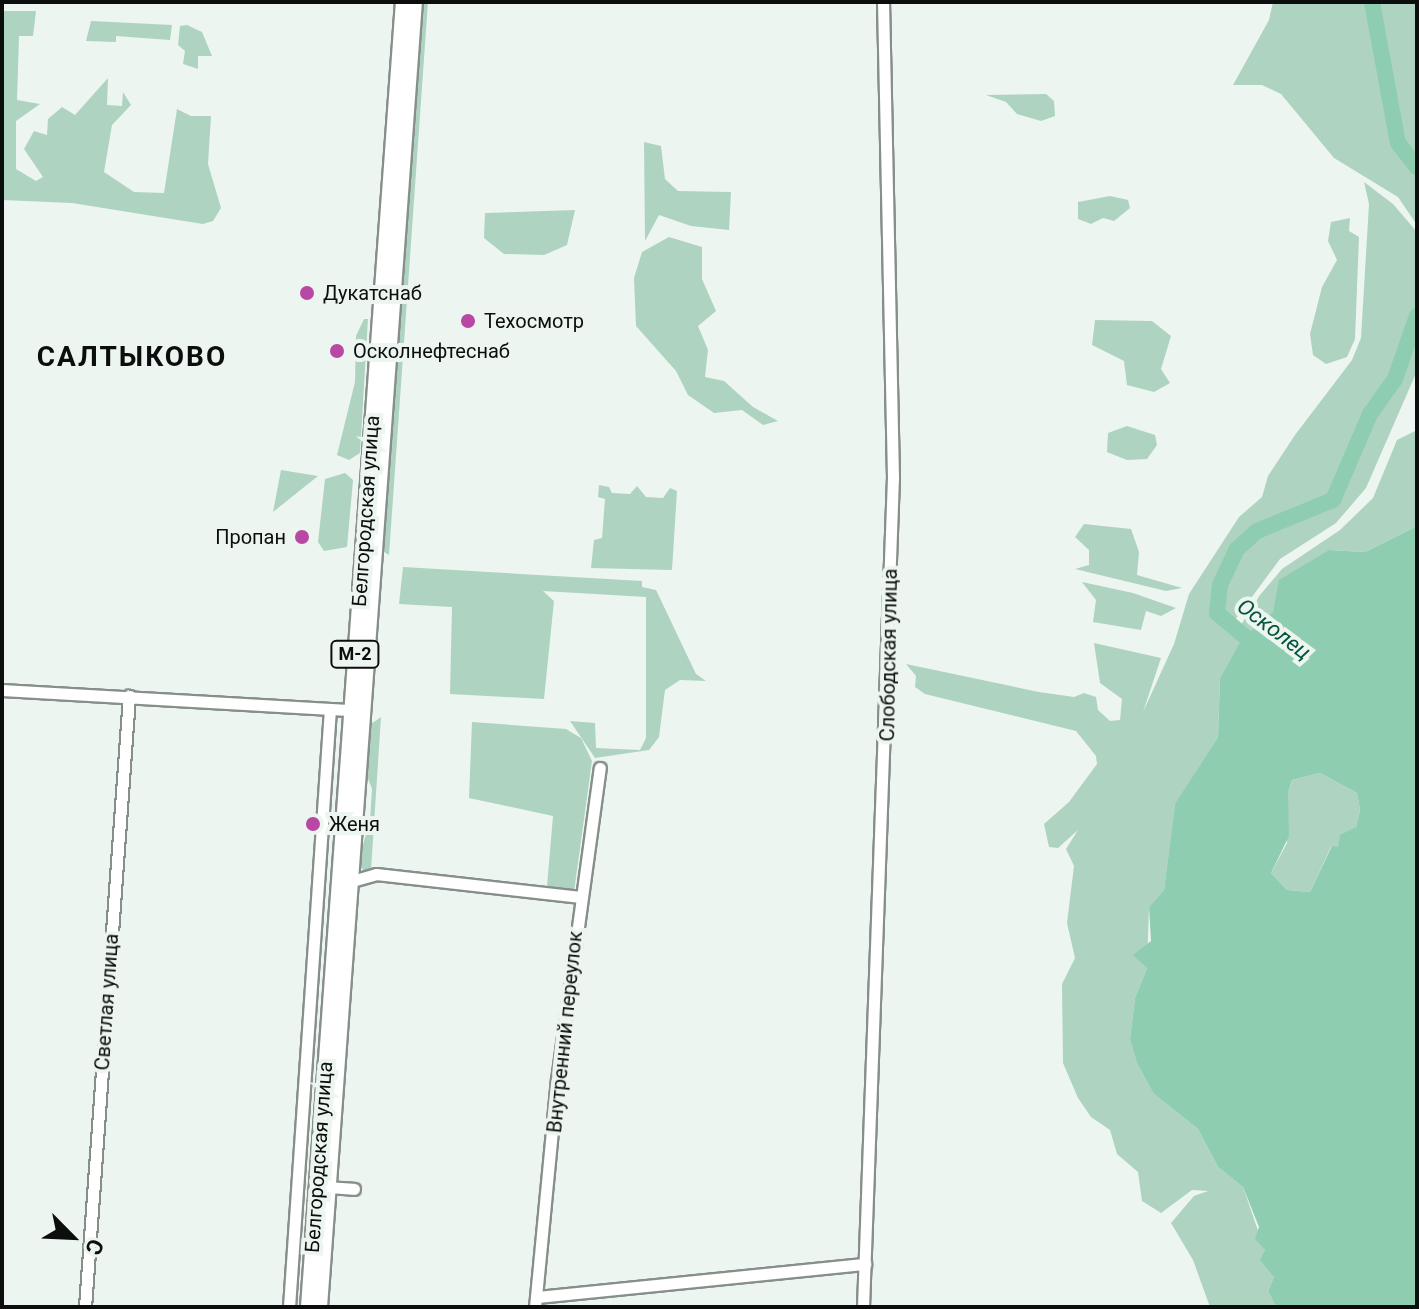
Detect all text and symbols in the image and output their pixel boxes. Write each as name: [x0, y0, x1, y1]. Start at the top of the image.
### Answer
place label: Дукатснаб: [323, 281, 422, 305]
marker: Дукатснаб: [298, 284, 316, 302]
place label: Техосмотр: [484, 309, 584, 333]
marker: Техосмотр: [459, 312, 477, 330]
place label: Осколнефтеснаб: [353, 339, 510, 363]
district label: САЛТЫКОВО: [37, 340, 227, 374]
marker: Осколнефтеснаб: [328, 342, 346, 360]
street label: Белгородская улица: [347, 415, 385, 607]
place label: Пропан: [215, 525, 286, 549]
marker: Пропан: [293, 528, 311, 546]
street label: Слободская улица: [875, 568, 903, 742]
water label: Осколец: [1232, 593, 1316, 665]
road number: М-2: [329, 640, 381, 668]
place label: Женя: [329, 812, 380, 836]
marker: Женя: [304, 815, 322, 833]
street label: Внутренний переулок: [542, 930, 588, 1134]
street label: Светлая улица: [90, 933, 124, 1071]
street label: Белгородская улица: [300, 1061, 338, 1253]
north arrow: [32, 1197, 112, 1277]
text: С: [80, 1235, 109, 1259]

